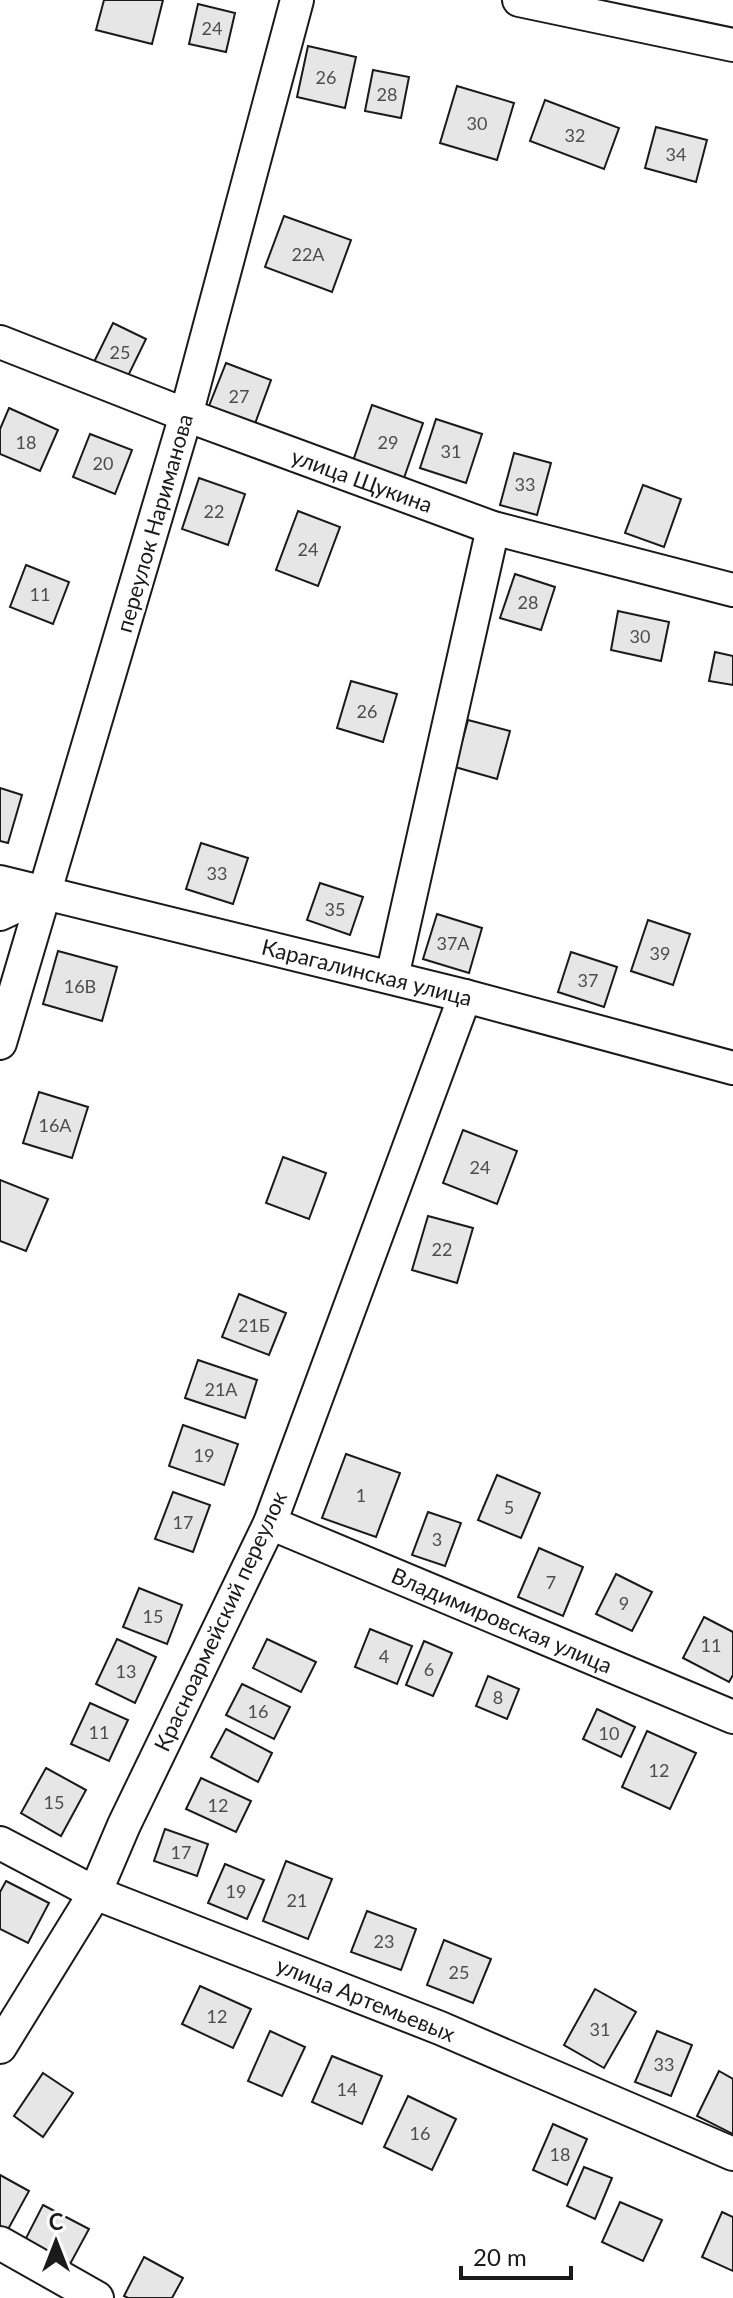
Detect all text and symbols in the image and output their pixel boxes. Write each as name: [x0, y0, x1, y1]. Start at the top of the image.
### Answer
house number: 24: [202, 17, 222, 39]
house number: 26: [316, 66, 336, 88]
house number: 28: [377, 83, 397, 105]
house number: 30: [467, 112, 487, 134]
house number: 32: [565, 124, 585, 146]
house number: 34: [666, 143, 686, 165]
house number: 22А: [291, 243, 325, 265]
house number: 25: [110, 341, 130, 363]
house number: 27: [229, 385, 249, 407]
street label: переулок Нариманова: [110, 411, 198, 635]
house number: 18: [16, 431, 36, 453]
house number: 29: [378, 431, 398, 453]
house number: 31: [441, 440, 461, 462]
street label: улица Щукина: [288, 442, 436, 518]
house number: 20: [93, 452, 113, 474]
house number: 33: [515, 473, 535, 495]
house number: 22: [204, 500, 224, 522]
house number: 24: [298, 538, 318, 560]
house number: 11: [30, 583, 50, 605]
house number: 28: [518, 591, 538, 613]
house number: 30: [630, 625, 650, 647]
house number: 26: [357, 700, 377, 722]
house number: 33: [207, 862, 227, 884]
house number: 35: [325, 898, 345, 920]
house number: 37А: [436, 932, 470, 954]
street label: Карагалинская улица: [259, 933, 475, 1011]
house number: 39: [650, 942, 670, 964]
house number: 37: [578, 969, 598, 991]
house number: 16В: [64, 975, 96, 997]
house number: 16А: [38, 1114, 72, 1136]
house number: 24: [470, 1156, 490, 1178]
house number: 22: [432, 1238, 452, 1260]
house number: 21Б: [238, 1314, 270, 1336]
house number: 21А: [204, 1378, 238, 1400]
house number: 19: [194, 1444, 214, 1466]
house number: 1: [356, 1484, 366, 1506]
street label: Красноармейский переулок: [148, 1486, 292, 1755]
house number: 5: [504, 1496, 514, 1518]
house number: 17: [173, 1511, 193, 1533]
house number: 3: [432, 1528, 442, 1550]
street label: Владимировская улица: [388, 1561, 616, 1679]
house number: 7: [546, 1571, 556, 1593]
house number: 9: [619, 1592, 629, 1614]
house number: 15: [143, 1605, 163, 1627]
house number: 11: [701, 1634, 721, 1656]
house number: 4: [379, 1645, 389, 1667]
house number: 6: [424, 1658, 434, 1680]
house number: 13: [116, 1660, 136, 1682]
house number: 8: [493, 1686, 503, 1708]
house number: 16: [248, 1700, 268, 1722]
house number: 11: [89, 1721, 109, 1743]
house number: 10: [599, 1722, 619, 1744]
house number: 12: [649, 1759, 669, 1781]
house number: 15: [44, 1791, 64, 1813]
house number: 12: [208, 1794, 228, 1816]
house number: 17: [171, 1841, 191, 1863]
house number: 19: [226, 1880, 246, 1902]
house number: 21: [287, 1889, 307, 1911]
house number: 23: [374, 1930, 394, 1952]
street label: улица Артемьевых: [273, 1951, 459, 2047]
house number: 25: [449, 1961, 469, 1983]
house number: 12: [207, 2005, 227, 2027]
house number: 31: [590, 2018, 610, 2040]
house number: 33: [654, 2053, 674, 2075]
house number: 14: [337, 2078, 357, 2100]
house number: 16: [410, 2122, 430, 2144]
house number: 18: [550, 2143, 570, 2165]
north arrow: [16, 2202, 96, 2282]
text: С: [49, 2208, 64, 2235]
scale bar: [461, 2230, 571, 2280]
text: 20 m: [473, 2242, 527, 2271]

